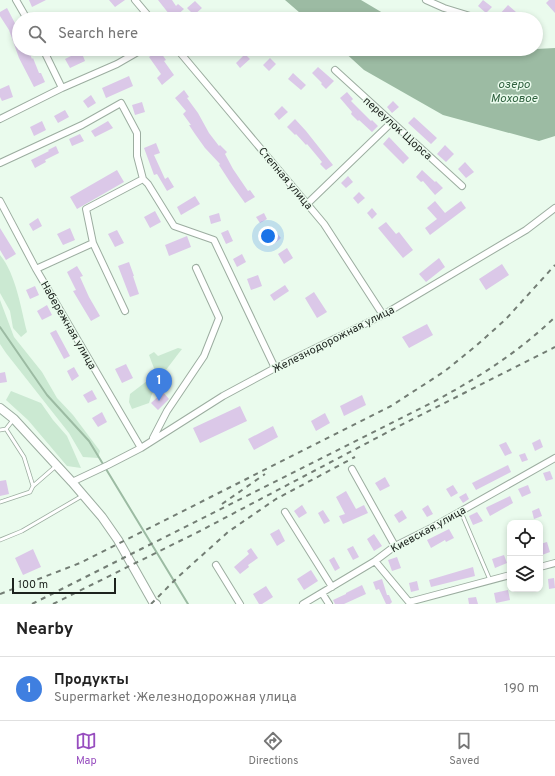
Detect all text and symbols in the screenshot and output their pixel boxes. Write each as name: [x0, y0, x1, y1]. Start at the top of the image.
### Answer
search box: [12, 12, 543, 56]
icon: search: [26, 23, 48, 45]
text: Search here: [58, 25, 138, 44]
water label: озеро Моховое: [491, 77, 538, 107]
street label: переулок Щорса: [360, 94, 435, 164]
street label: Степная улица: [255, 145, 316, 213]
your location: [258, 226, 278, 246]
street label: Набережная улица: [37, 279, 99, 372]
street label: Железнодорожная улица: [270, 303, 397, 377]
pin: 1: [146, 368, 172, 401]
street label: Киевская улица: [388, 503, 469, 556]
map controls: [507, 520, 543, 592]
button: locate: [507, 520, 543, 556]
button: layers: [507, 556, 543, 592]
scale bar: [12, 576, 116, 595]
text: 100 m: [18, 578, 48, 592]
text: Nearby: [16, 619, 73, 641]
text: Продукты: [54, 671, 129, 690]
text: 1: [26, 681, 32, 697]
text: 190 m: [504, 681, 539, 697]
text: Supermarket · Железнодорожная улица: [54, 690, 297, 706]
tab: Map: [75, 730, 97, 768]
tab: Directions: [248, 730, 298, 768]
tab: Saved: [449, 730, 480, 768]

